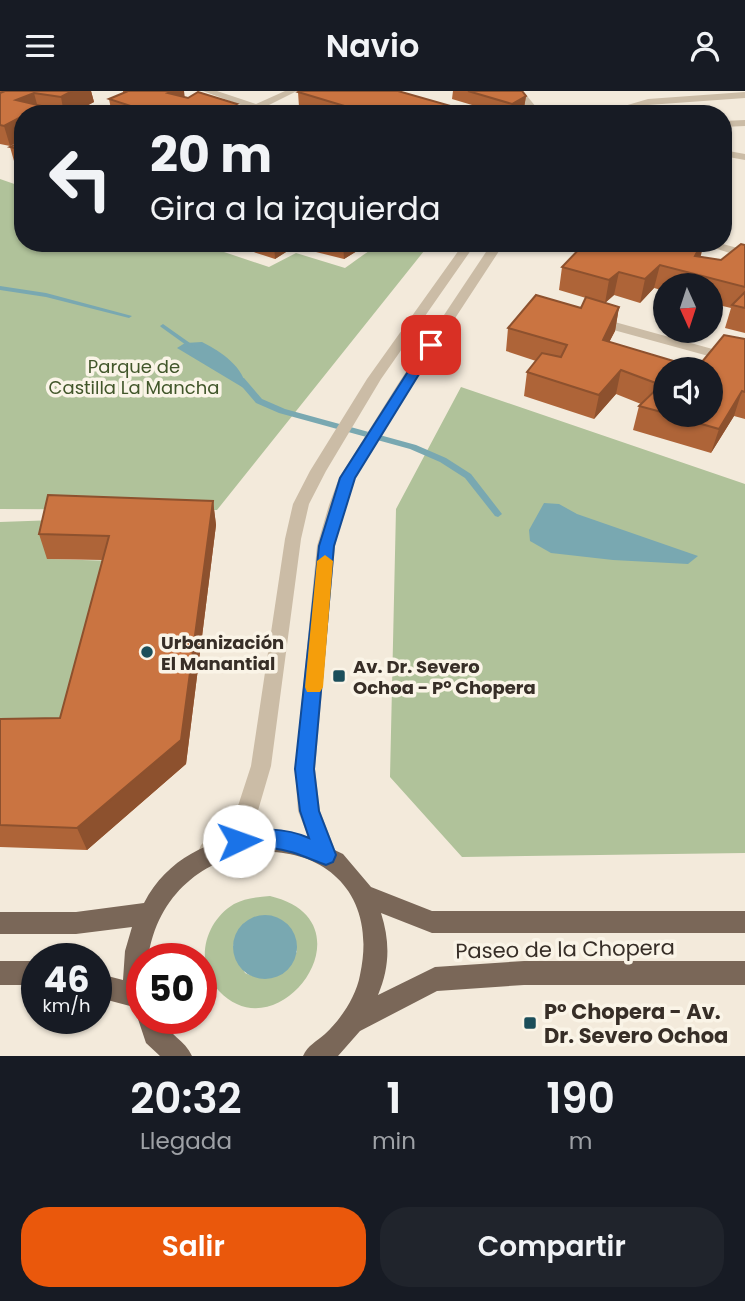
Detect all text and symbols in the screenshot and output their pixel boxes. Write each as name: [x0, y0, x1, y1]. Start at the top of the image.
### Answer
text: Navio: [326, 23, 419, 68]
icon: menu: [21, 27, 59, 65]
icon: person: [686, 27, 724, 65]
text: 20 m: [150, 121, 272, 189]
icon: left: [35, 133, 126, 224]
text: Gira a la izquierda: [150, 186, 441, 231]
north arrow: [653, 273, 723, 343]
map controls: [653, 273, 723, 427]
pin: [401, 315, 461, 375]
icon: arrive: [412, 326, 450, 364]
park label: Parque de Castilla La Mancha: [49, 354, 219, 400]
button: sound: [653, 357, 723, 427]
place label: Urbanización El Manantial: [161, 630, 284, 676]
marker: Urbanización El Manantial: [139, 644, 155, 660]
place label: Av. Dr. Severo Ochoa - Pº Chopera: [353, 654, 536, 700]
marker: Av. Dr. Severo Ochoa - Pº Chopera: [331, 668, 347, 684]
position arrow: [202, 804, 276, 878]
street label: Paseo de la Chopera: [455, 933, 675, 965]
speed limit sign: 50: [126, 943, 217, 1034]
text: 46: [44, 955, 90, 1004]
text: km/h: [43, 993, 90, 1018]
place label: Pº Chopera - Av. Dr. Severo Ochoa: [544, 997, 728, 1050]
marker: Pº Chopera - Av. Dr. Severo Ochoa: [522, 1015, 538, 1031]
text: 20:32: [130, 1069, 242, 1128]
text: 1: [386, 1069, 402, 1128]
text: 190: [546, 1069, 615, 1128]
text: Llegada: [140, 1125, 232, 1157]
text: min: [372, 1125, 416, 1157]
text: m: [569, 1125, 592, 1157]
button: Salir: [21, 1207, 366, 1287]
button: Compartir: [380, 1207, 724, 1287]

